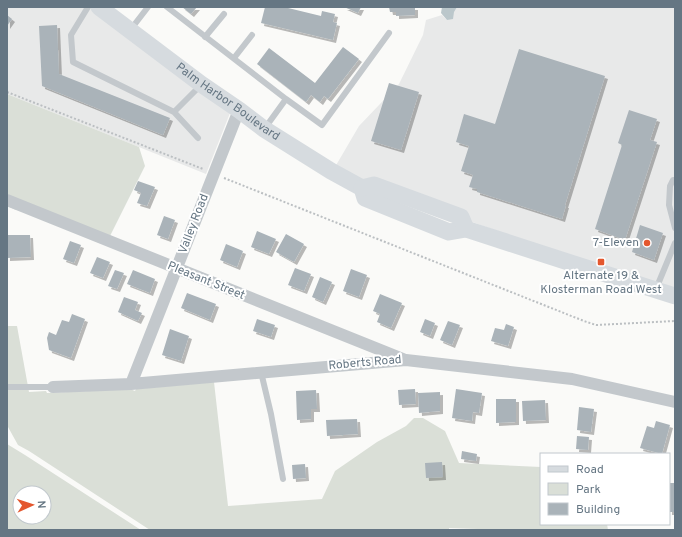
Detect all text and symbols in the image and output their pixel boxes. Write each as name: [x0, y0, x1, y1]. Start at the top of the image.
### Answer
street label: Palm Harbor Boulevard: [172, 60, 283, 145]
street label: Valley Road: [175, 192, 213, 256]
place label: 7-Eleven: [593, 235, 639, 251]
marker: 7-Eleven: [642, 238, 652, 248]
marker: Alternate 19 & Klosterman Road West: [596, 257, 606, 267]
street label: Pleasant Street: [165, 258, 247, 304]
place label: Alternate 19 & Klosterman Road West: [540, 268, 662, 298]
street label: Roberts Road: [328, 352, 402, 374]
legend: [540, 453, 670, 525]
text: Road: [576, 462, 604, 478]
text: Park: [576, 482, 601, 498]
north arrow: [12, 485, 52, 525]
text: N: [34, 500, 48, 509]
text: Building: [576, 502, 620, 518]

